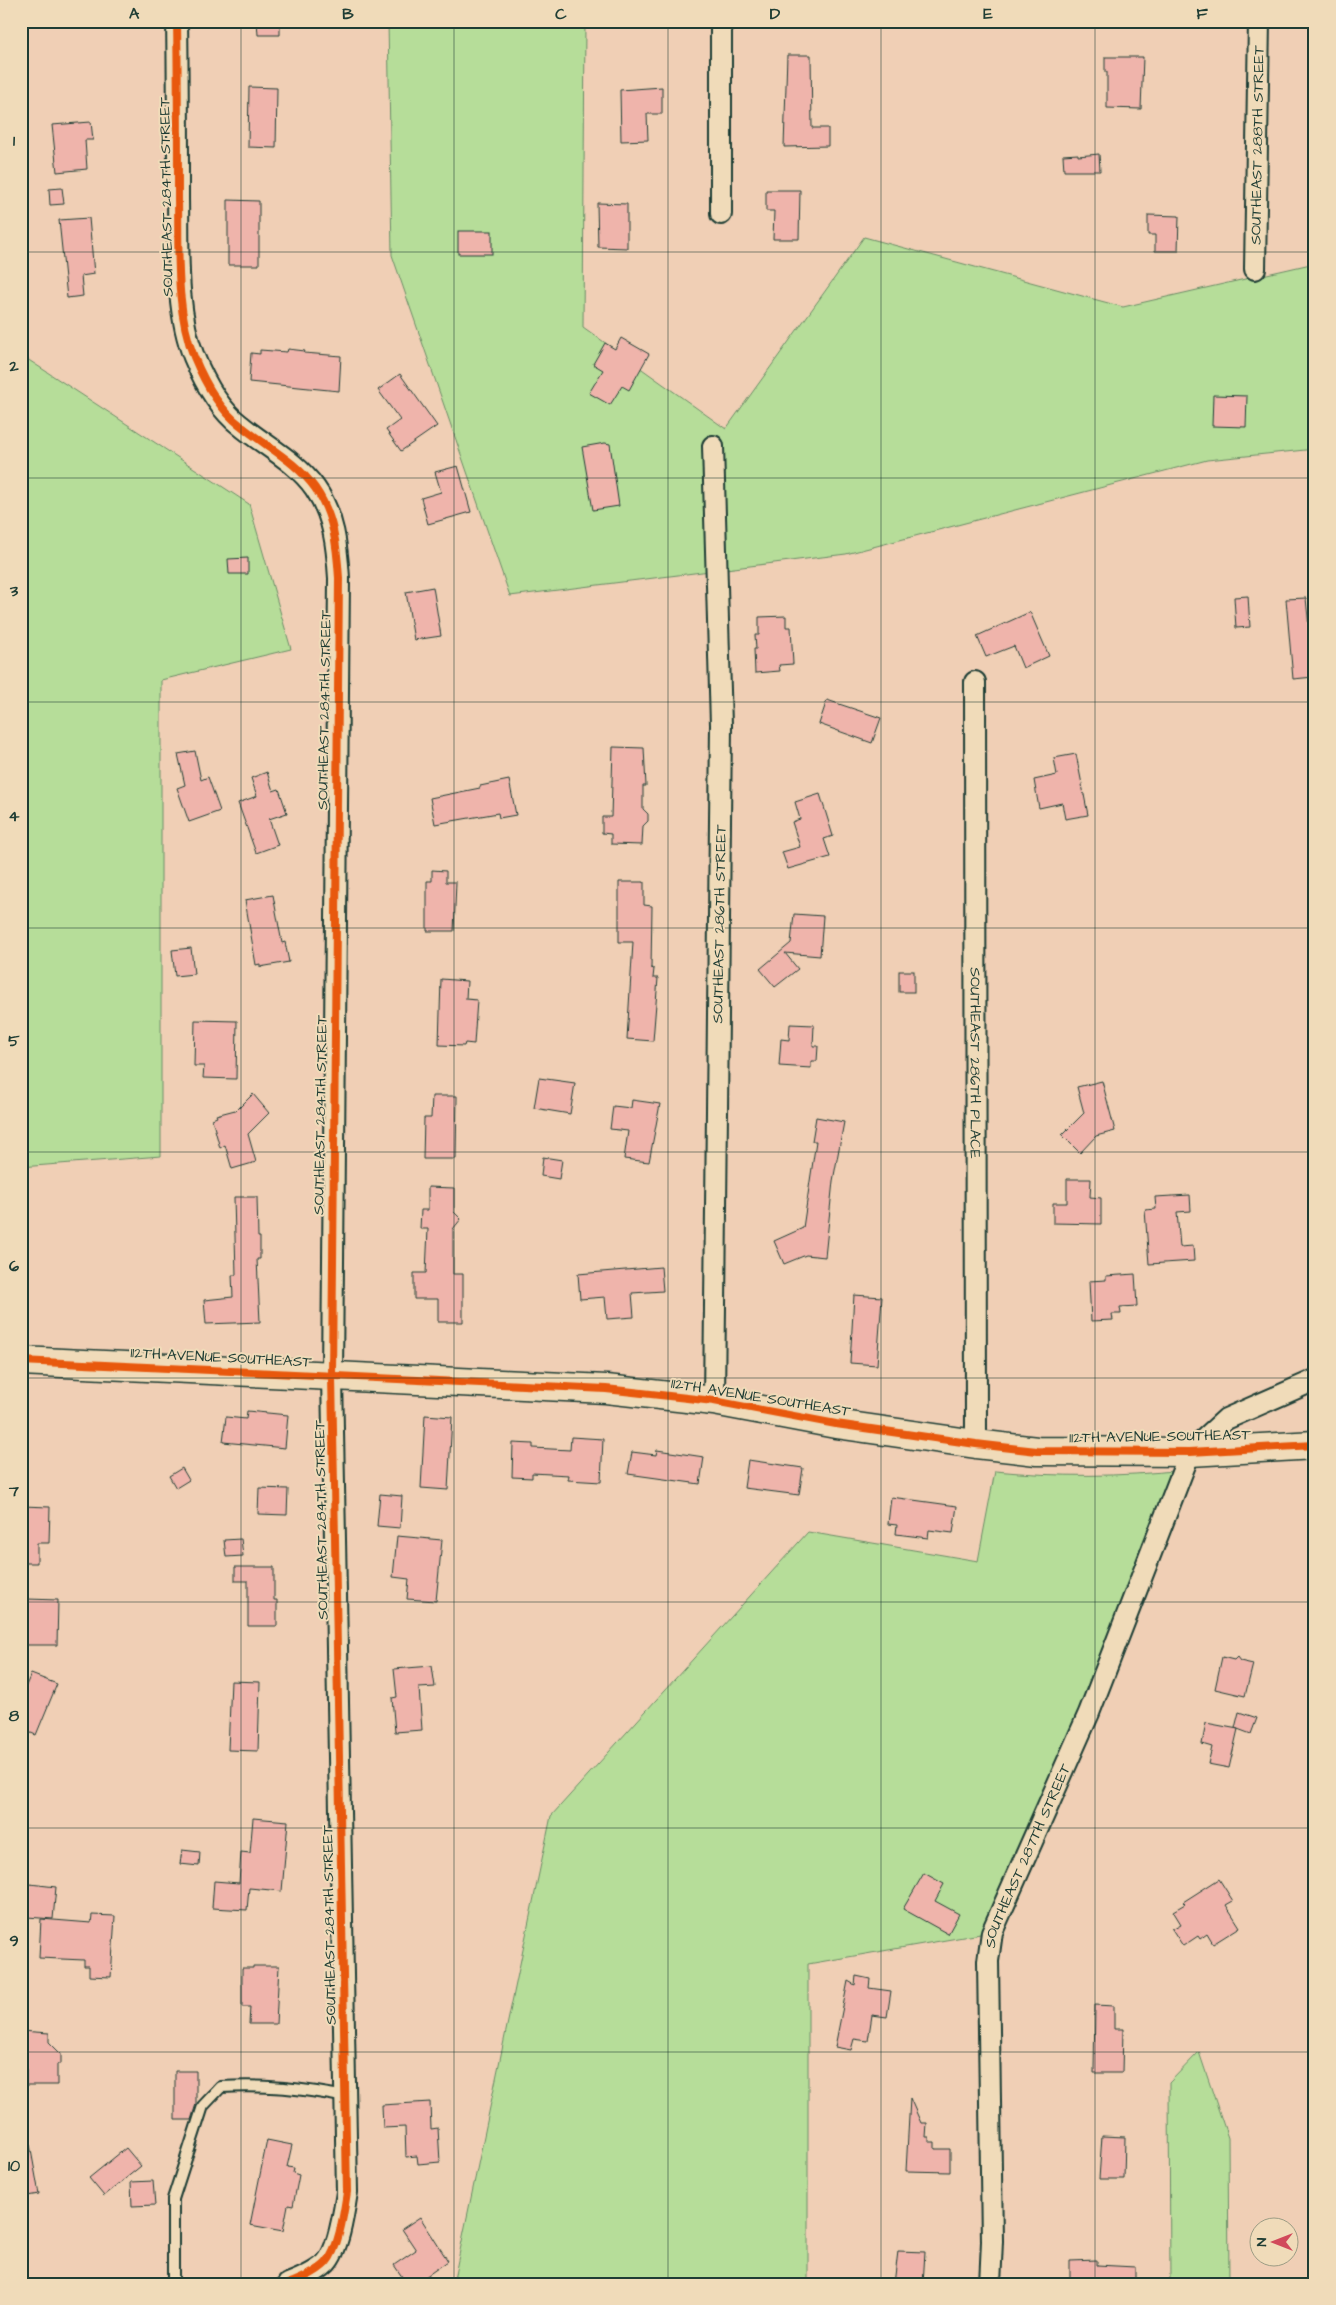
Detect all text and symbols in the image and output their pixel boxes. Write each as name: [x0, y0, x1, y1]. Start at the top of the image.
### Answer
text: A: [129, 3, 140, 25]
text: B: [342, 3, 354, 25]
text: C: [555, 3, 567, 25]
text: D: [770, 3, 781, 25]
text: E: [983, 3, 993, 25]
text: F: [1196, 3, 1208, 25]
street label: SOUTHEAST 288TH STREET: [1245, 44, 1270, 245]
street label: SOUTHEAST 284TH STREET: [154, 96, 179, 297]
text: 1: [13, 130, 16, 152]
text: 2: [8, 355, 19, 377]
text: 3: [9, 580, 19, 602]
street label: SOUTHEAST 284TH STREET: [312, 609, 337, 810]
text: 4: [9, 805, 20, 827]
street label: SOUTHEAST 286TH STREET: [707, 824, 732, 1024]
street label: SOUTHEAST 286TH PLACE: [964, 967, 986, 1159]
street label: SOUTHEAST 284TH STREET: [308, 1014, 333, 1215]
text: 5: [8, 1030, 20, 1052]
text: 6: [9, 1255, 19, 1277]
street label: 112TH AVENUE SOUTHEAST: [130, 1342, 313, 1373]
street label: 112TH AVENUE SOUTHEAST: [670, 1373, 853, 1422]
street label: SOUTHEAST 284TH STREET: [309, 1419, 334, 1620]
street label: 112TH AVENUE SOUTHEAST: [1069, 1424, 1252, 1449]
text: 7: [8, 1480, 19, 1502]
text: 8: [9, 1705, 20, 1727]
street label: SOUTHEAST 287TH STREET: [980, 1760, 1076, 1949]
street label: SOUTHEAST 284TH STREET: [317, 1824, 342, 2025]
text: 9: [9, 1930, 19, 1952]
text: 10: [8, 2155, 20, 2177]
north arrow: [1248, 2218, 1298, 2268]
text: N: [1252, 2237, 1272, 2246]

